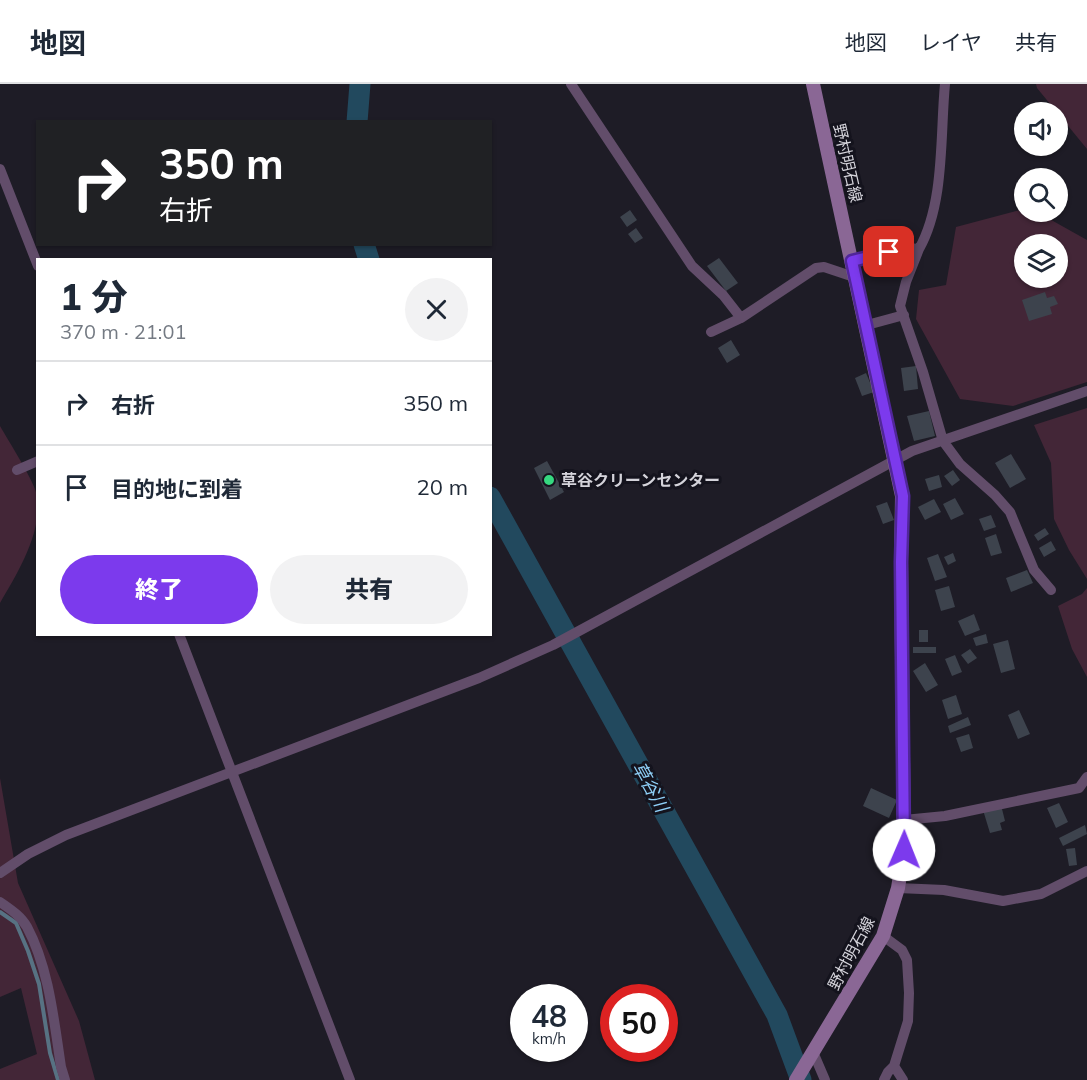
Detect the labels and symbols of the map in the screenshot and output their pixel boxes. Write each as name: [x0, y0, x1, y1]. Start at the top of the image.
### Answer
street label: 野村明石線: [829, 122, 867, 204]
pin: [863, 226, 914, 277]
place label: 草谷クリーンセンター: [561, 470, 720, 490]
marker: 草谷クリーンセンター: [542, 473, 556, 487]
water label: 草谷川: [627, 758, 675, 818]
position arrow: [872, 818, 936, 882]
street label: 野村明石線: [823, 913, 879, 993]
speed limit sign: 50: [600, 984, 678, 1062]

